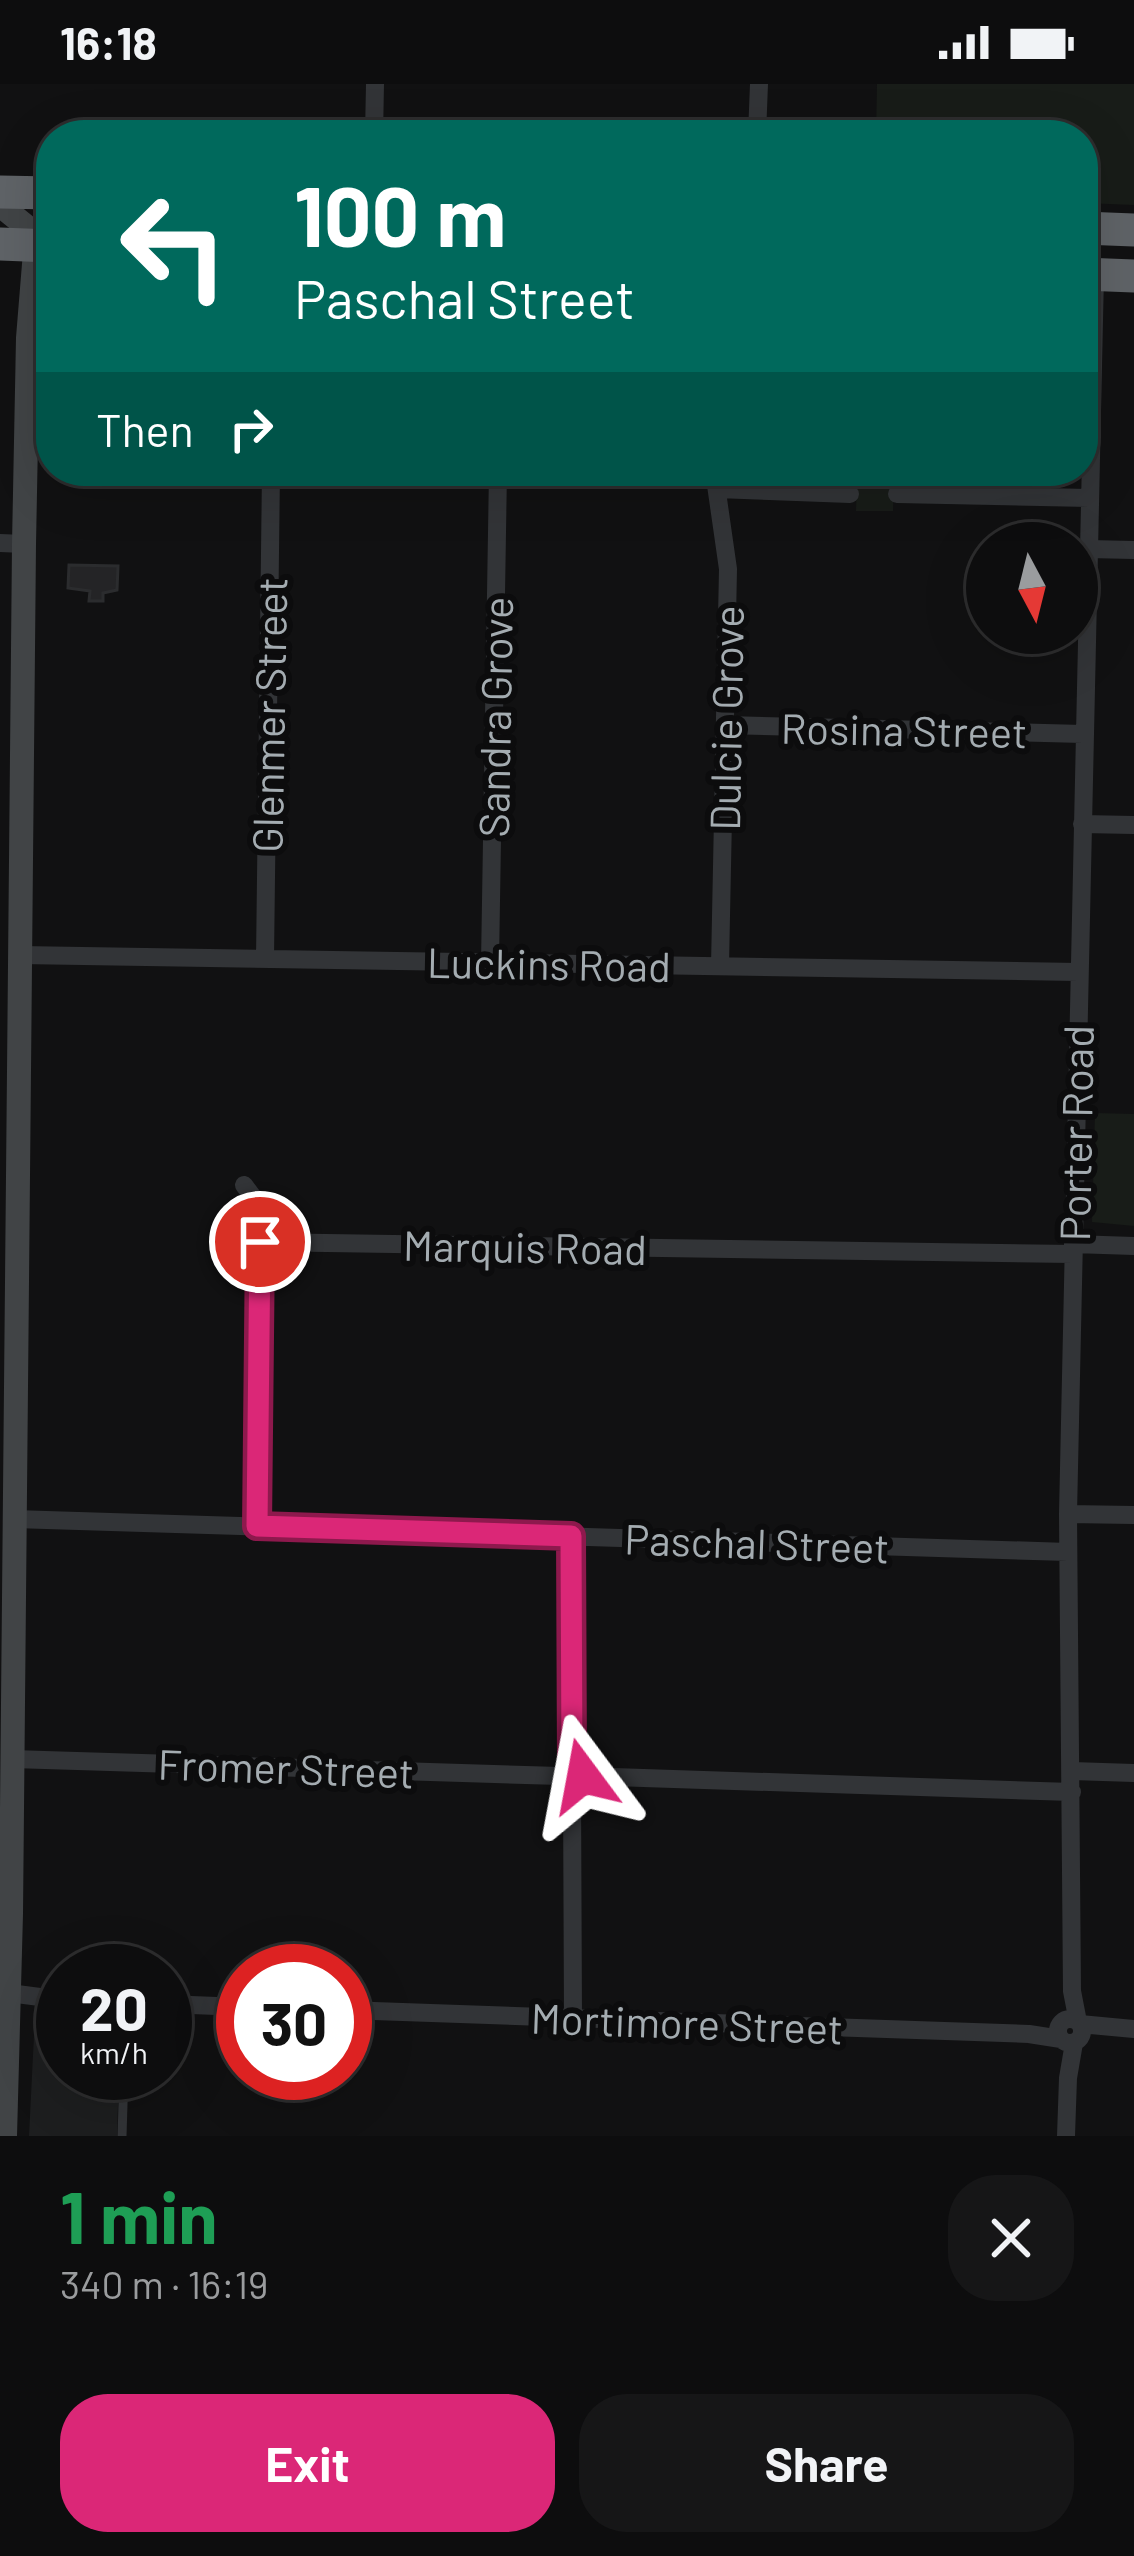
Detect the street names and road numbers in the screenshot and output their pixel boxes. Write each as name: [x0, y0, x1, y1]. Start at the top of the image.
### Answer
street label: Glenmer Street: [241, 577, 295, 853]
street label: Sandra Grove: [467, 596, 521, 838]
street label: Dulcie Grove: [698, 605, 752, 831]
street label: Rosina Street: [780, 702, 1028, 756]
street label: Luckins Road: [427, 936, 671, 990]
street label: Porter Road: [1048, 1024, 1102, 1242]
street label: Marquis Road: [402, 1219, 647, 1274]
street label: Paschal Street: [624, 1512, 890, 1572]
street label: Fromer Street: [157, 1738, 415, 1796]
street label: Mortimore Street: [530, 1992, 844, 2052]

